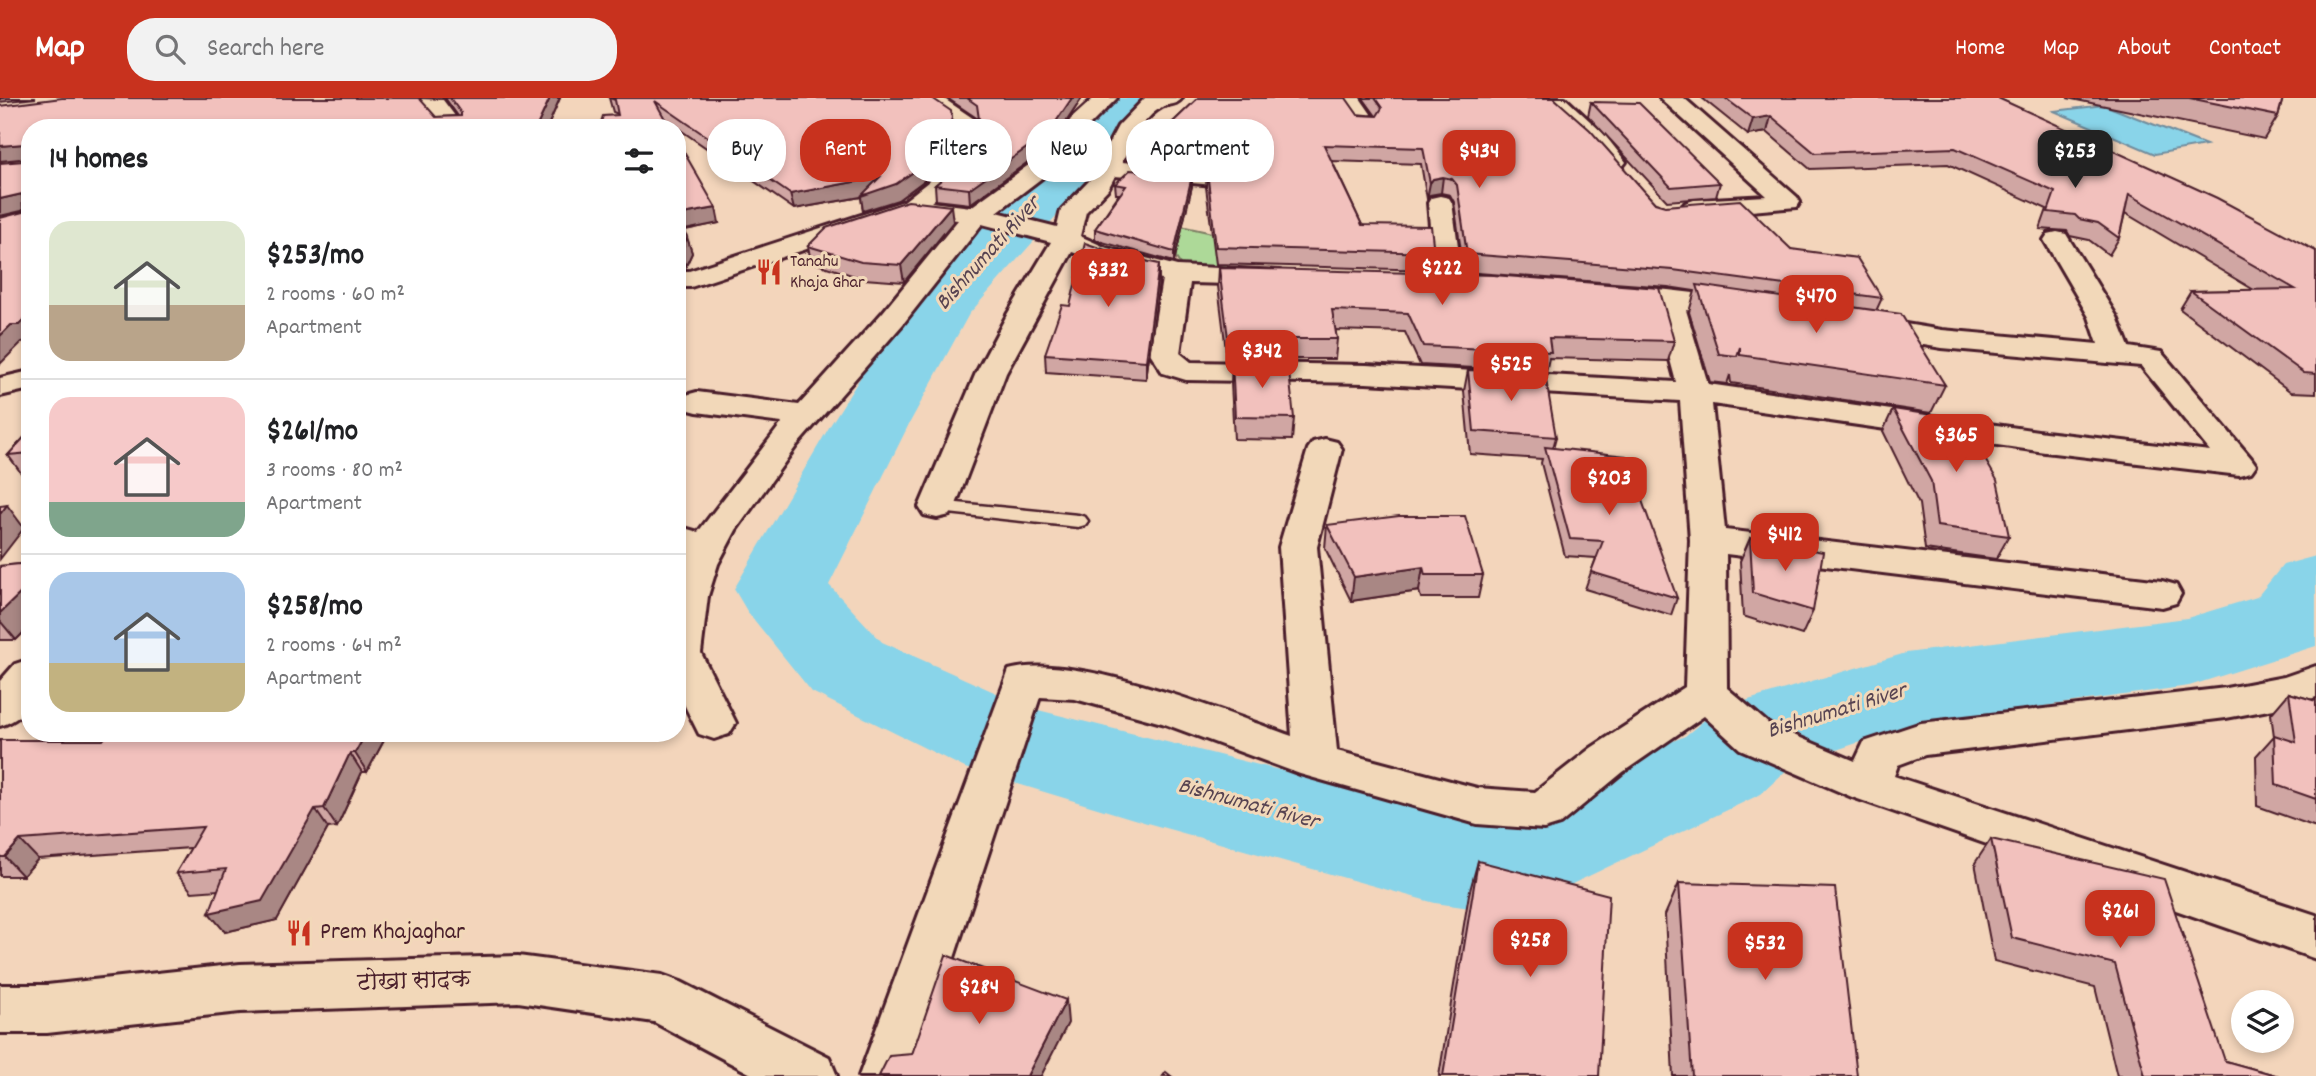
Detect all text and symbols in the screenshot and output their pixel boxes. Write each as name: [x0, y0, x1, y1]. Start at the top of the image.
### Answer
search box: [127, 18, 617, 81]
text: Map: [35, 26, 85, 73]
icon: search: [151, 30, 189, 68]
text: Search here: [207, 31, 325, 68]
text: Home: [1955, 32, 2005, 66]
text: Map: [2043, 32, 2079, 66]
text: About: [2117, 32, 2171, 66]
text: Contact: [2209, 32, 2281, 66]
chip: Buy: [707, 119, 786, 182]
chip: Rent: [800, 119, 891, 182]
chip: Filters: [905, 119, 1012, 182]
chip: New: [1026, 119, 1112, 182]
chip: Apartment: [1126, 119, 1274, 182]
pin: $434: [1438, 130, 1520, 190]
pin: $253: [2034, 130, 2116, 190]
text: $434: [1459, 136, 1499, 169]
text: $253: [2054, 136, 2096, 169]
text: 14 homes: [49, 140, 148, 183]
icon: filters: [620, 142, 658, 180]
water label: Bishnumati River: [929, 188, 1051, 319]
text: $253/mo: [266, 236, 364, 279]
pin: $222: [1401, 248, 1483, 307]
icon: home: [105, 249, 189, 333]
place label: Tanahu Khaja Ghar: [790, 250, 865, 296]
pin: $332: [1067, 250, 1149, 309]
text: $222: [1421, 253, 1463, 286]
text: $332: [1087, 255, 1129, 288]
restaurant icon: Tanahu Khaja Ghar: [754, 257, 784, 287]
pin: $470: [1775, 275, 1857, 335]
text: 2 rooms · 60 m²: [266, 279, 405, 312]
text: $470: [1795, 281, 1837, 314]
text: Apartment: [266, 312, 362, 345]
pin: $342: [1221, 330, 1303, 390]
text: $342: [1241, 336, 1283, 369]
pin: $525: [1470, 344, 1552, 403]
text: $525: [1489, 349, 1533, 382]
text: $261/mo: [266, 412, 358, 455]
pin: $365: [1915, 414, 1997, 474]
text: $365: [1934, 420, 1978, 453]
icon: home: [105, 425, 189, 509]
text: 3 rooms · 80 m²: [266, 455, 403, 488]
pin: $203: [1568, 458, 1650, 517]
text: $203: [1587, 463, 1631, 496]
text: Apartment: [266, 488, 362, 521]
pin: $412: [1744, 514, 1826, 573]
text: $412: [1767, 519, 1803, 552]
text: $258/mo: [266, 587, 363, 630]
icon: home: [105, 600, 189, 684]
text: 2 rooms · 64 m²: [266, 630, 402, 663]
text: Apartment: [266, 663, 362, 696]
water label: Bishnumati River: [1763, 674, 1913, 749]
water label: Bishnumati River: [1174, 770, 1324, 840]
pin: $261: [2079, 890, 2161, 950]
text: $261: [2101, 896, 2139, 929]
place label: Prem Khajaghar: [320, 916, 465, 950]
restaurant icon: Prem Khajaghar: [284, 918, 314, 948]
pin: $258: [1489, 920, 1571, 979]
pin: $532: [1724, 922, 1806, 982]
text: $258: [1509, 925, 1551, 958]
text: $532: [1744, 928, 1786, 961]
street label: टोखा सादक: [356, 963, 472, 1001]
pin: $284: [938, 967, 1020, 1026]
text: $284: [959, 972, 999, 1005]
map controls: [2231, 990, 2294, 1053]
button: layers: [2231, 990, 2294, 1053]

